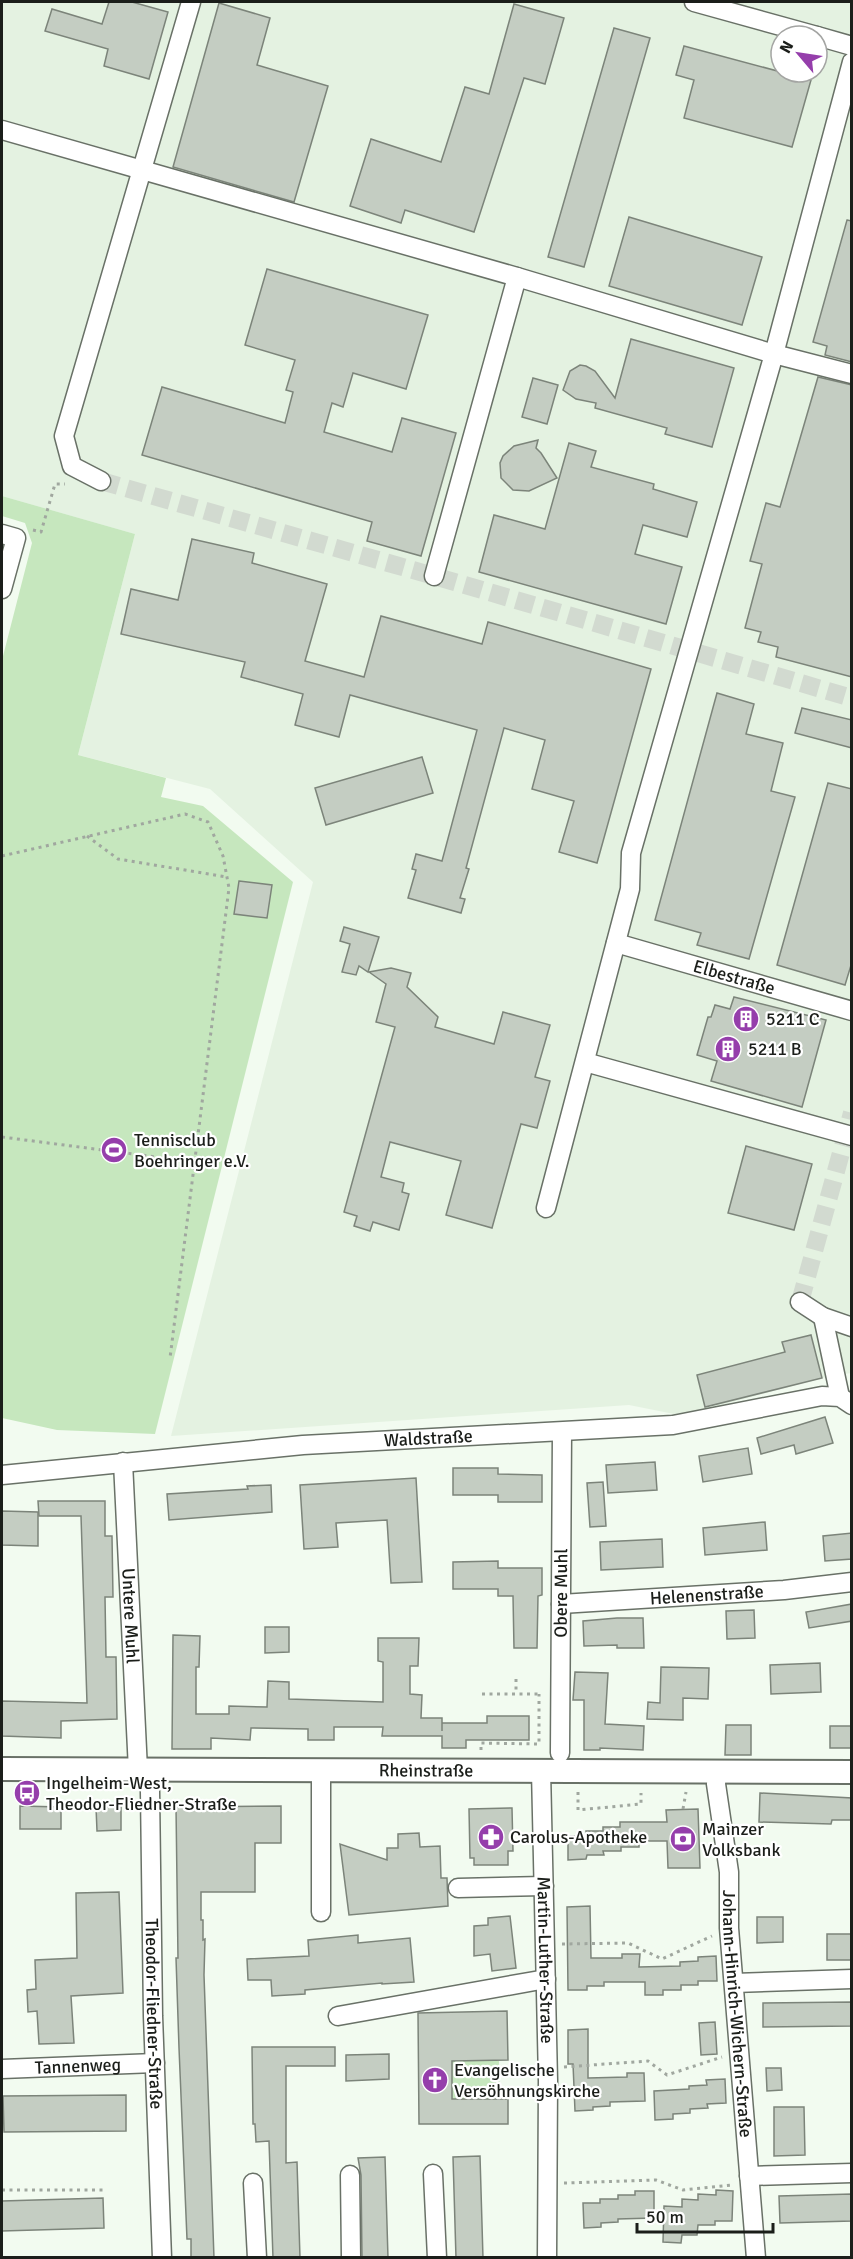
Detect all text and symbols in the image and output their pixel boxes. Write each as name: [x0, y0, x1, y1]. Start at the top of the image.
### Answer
north arrow: [769, 24, 829, 84]
text: N: [775, 37, 798, 57]
street label: Elbestraße: [691, 955, 778, 999]
building icon: 5211 C: [731, 1004, 761, 1034]
place label: 5211 C: [766, 1008, 820, 1030]
building icon: 5211 B: [713, 1034, 743, 1064]
place label: 5211 B: [748, 1038, 802, 1060]
place label: Tennisclub Boehringer e.V.: [134, 1129, 249, 1172]
sports icon: Tennisclub Boehringer e.V.: [99, 1135, 129, 1165]
street label: Waldstraße: [383, 1425, 473, 1452]
street label: Obere Muhl: [550, 1548, 572, 1638]
street label: Untere Muhl: [117, 1567, 144, 1664]
street label: Helenenstraße: [649, 1580, 764, 1609]
street label: Rheinstraße: [379, 1759, 473, 1782]
place label: Ingelheim-West, Theodor-Fliedner-Straße: [46, 1772, 237, 1815]
bus stop icon: Ingelheim-West, Theodor-Fliedner-Straße: [12, 1778, 42, 1808]
place label: Mainzer Volksbank: [702, 1818, 780, 1861]
pharmacy icon: Carolus-Apotheke: [476, 1822, 506, 1852]
bank icon: Mainzer Volksbank: [668, 1824, 698, 1854]
place label: Carolus-Apotheke: [510, 1826, 647, 1848]
street label: Martin-Luther-Straße: [532, 1876, 558, 2044]
street label: Johann-Hinrich-Wichern-Straße: [718, 1890, 757, 2138]
street label: Theodor-Fliedner-Straße: [141, 1918, 167, 2110]
street label: Tannenweg: [34, 2053, 121, 2079]
place label: Evangelische Versöhnungskirche: [454, 2059, 600, 2102]
church icon: Evangelische Versöhnungskirche: [420, 2065, 450, 2095]
scale bar: [637, 2196, 774, 2234]
text: 50 m: [646, 2206, 684, 2228]

